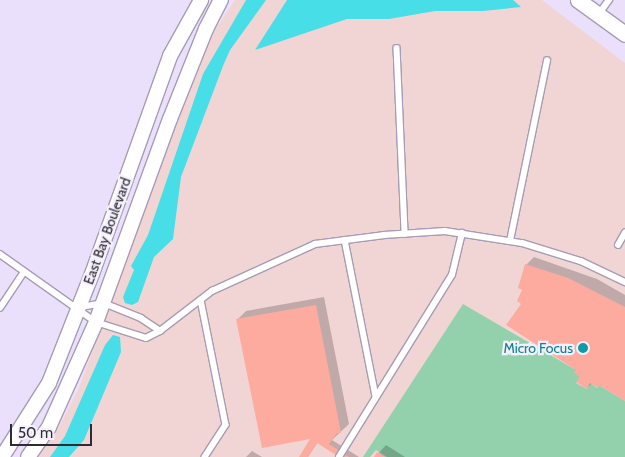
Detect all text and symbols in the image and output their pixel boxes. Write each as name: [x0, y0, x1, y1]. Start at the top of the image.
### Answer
street label: East Bay Boulevard: [80, 175, 134, 287]
place label: Micro Focus: [503, 340, 573, 356]
marker: Micro Focus: [577, 342, 589, 354]
scale bar: [12, 414, 95, 446]
text: 50 m: [18, 424, 53, 442]

